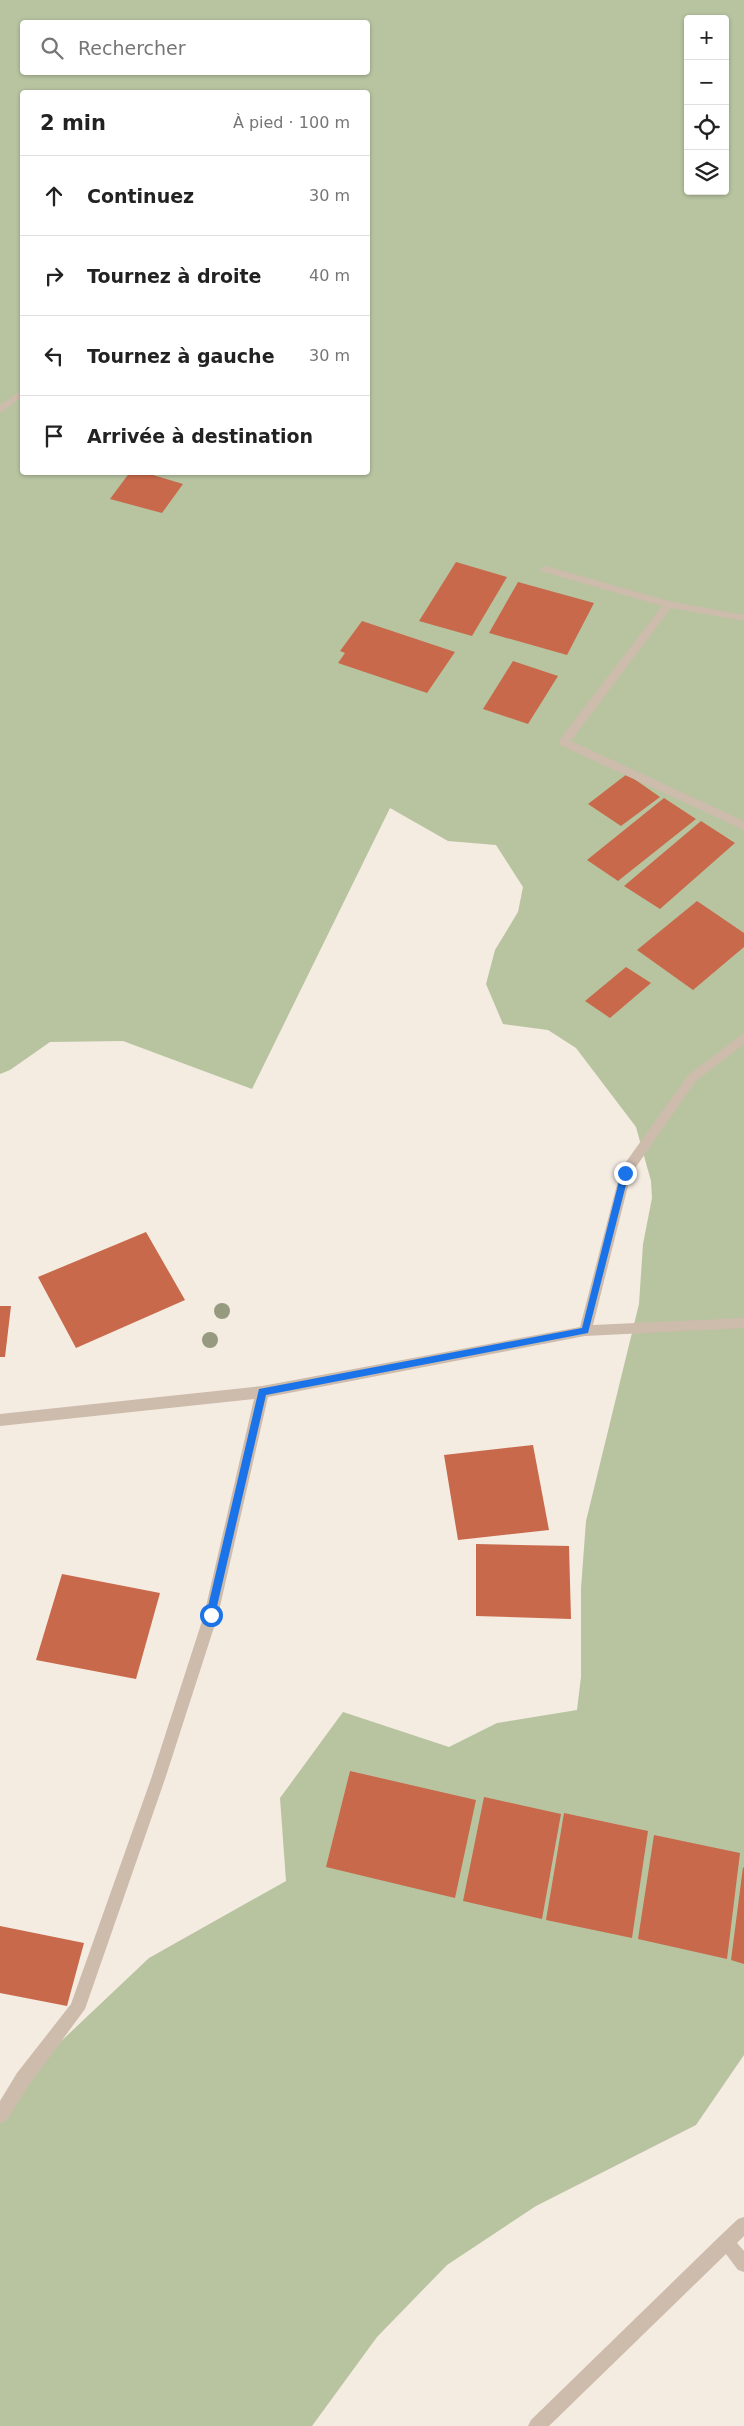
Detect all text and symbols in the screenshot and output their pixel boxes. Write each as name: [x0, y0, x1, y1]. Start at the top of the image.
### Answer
map controls: [684, 15, 729, 195]
button: +: [684, 15, 729, 60]
search box: [20, 20, 370, 75]
icon: search: [38, 34, 66, 62]
text: Rechercher: [78, 37, 186, 59]
button: −: [684, 60, 729, 105]
button: locate: [684, 105, 729, 150]
text: 2 min: [40, 111, 106, 135]
text: À pied · 100 m: [233, 113, 350, 132]
button: layers: [684, 150, 729, 195]
icon: ahead: [40, 182, 68, 210]
text: Continuez: [87, 185, 194, 207]
text: 30 m: [309, 186, 350, 205]
icon: right: [40, 262, 68, 290]
text: Tournez à droite: [87, 265, 261, 287]
text: 40 m: [309, 266, 350, 285]
icon: left: [40, 342, 68, 370]
text: Tournez à gauche: [87, 345, 275, 367]
text: 30 m: [309, 346, 350, 365]
icon: arrive: [40, 422, 68, 450]
text: Arrivée à destination: [87, 425, 313, 447]
route end: [614, 1162, 637, 1185]
route start: [200, 1604, 223, 1627]

